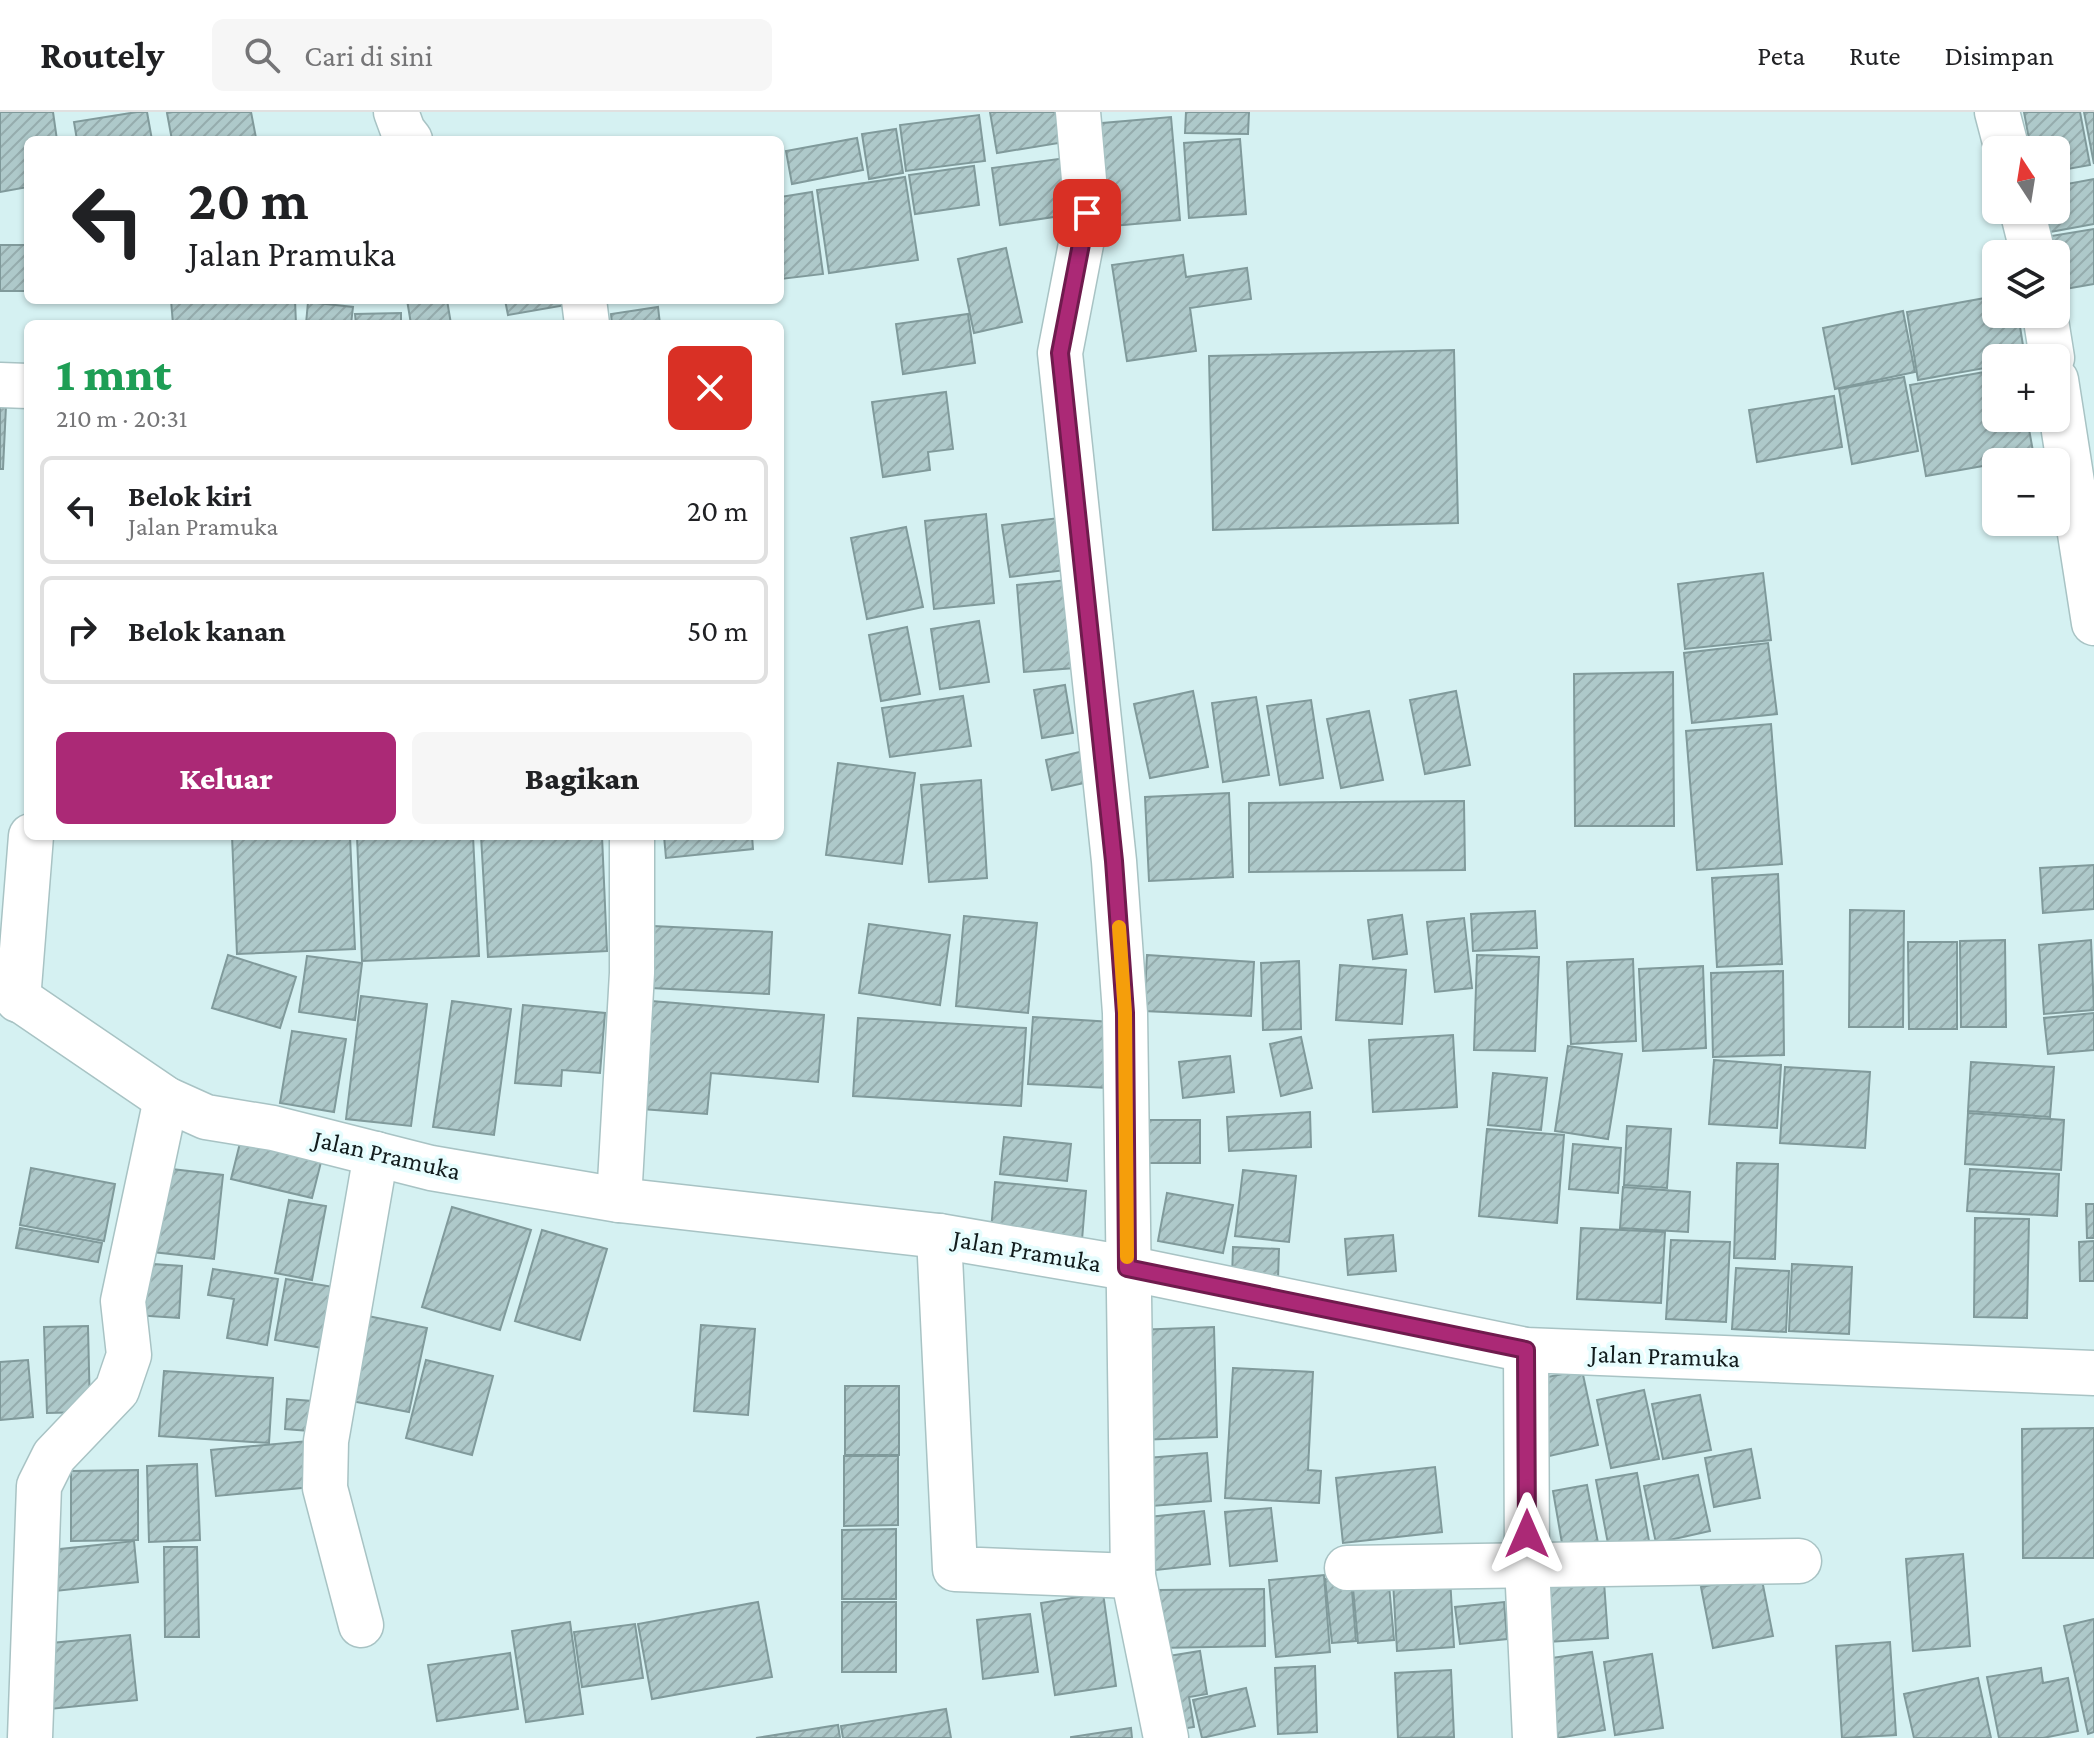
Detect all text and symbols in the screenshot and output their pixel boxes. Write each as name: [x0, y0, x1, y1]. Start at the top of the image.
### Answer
search box: [212, 19, 772, 91]
icon: search: [240, 33, 284, 77]
text: Routely: [40, 34, 164, 76]
text: Cari di sini: [304, 39, 433, 72]
text: Peta: [1757, 40, 1805, 71]
text: Rute: [1849, 40, 1901, 71]
text: Disimpan: [1945, 40, 2054, 71]
north arrow: [1982, 136, 2070, 224]
map controls: [1982, 136, 2070, 536]
icon: left: [56, 168, 160, 272]
text: 20 m: [188, 169, 309, 231]
pin: [1053, 179, 1121, 247]
icon: arrive: [1065, 191, 1109, 235]
text: Jalan Pramuka: [188, 234, 396, 274]
button: layers: [1982, 240, 2070, 328]
button: +: [1982, 344, 2070, 432]
button: close: [668, 346, 752, 430]
text: 1 mnt: [56, 347, 171, 400]
text: 210 m · 20:31: [56, 404, 188, 433]
button: −: [1982, 448, 2070, 536]
text: Belok kiri: [128, 479, 252, 512]
icon: left: [60, 488, 104, 532]
text: 20 m: [687, 494, 748, 527]
text: Jalan Pramuka: [128, 512, 278, 541]
icon: right: [60, 608, 104, 652]
text: Belok kanan: [128, 614, 286, 647]
text: 50 m: [687, 614, 748, 647]
button: Keluar: [56, 732, 396, 824]
button: Bagikan: [412, 732, 752, 824]
street label: Jalan Pramuka: [309, 1124, 463, 1186]
street label: Jalan Pramuka: [949, 1223, 1104, 1278]
street label: Jalan Pramuka: [1587, 1339, 1741, 1373]
position arrow: [1485, 1492, 1569, 1576]

